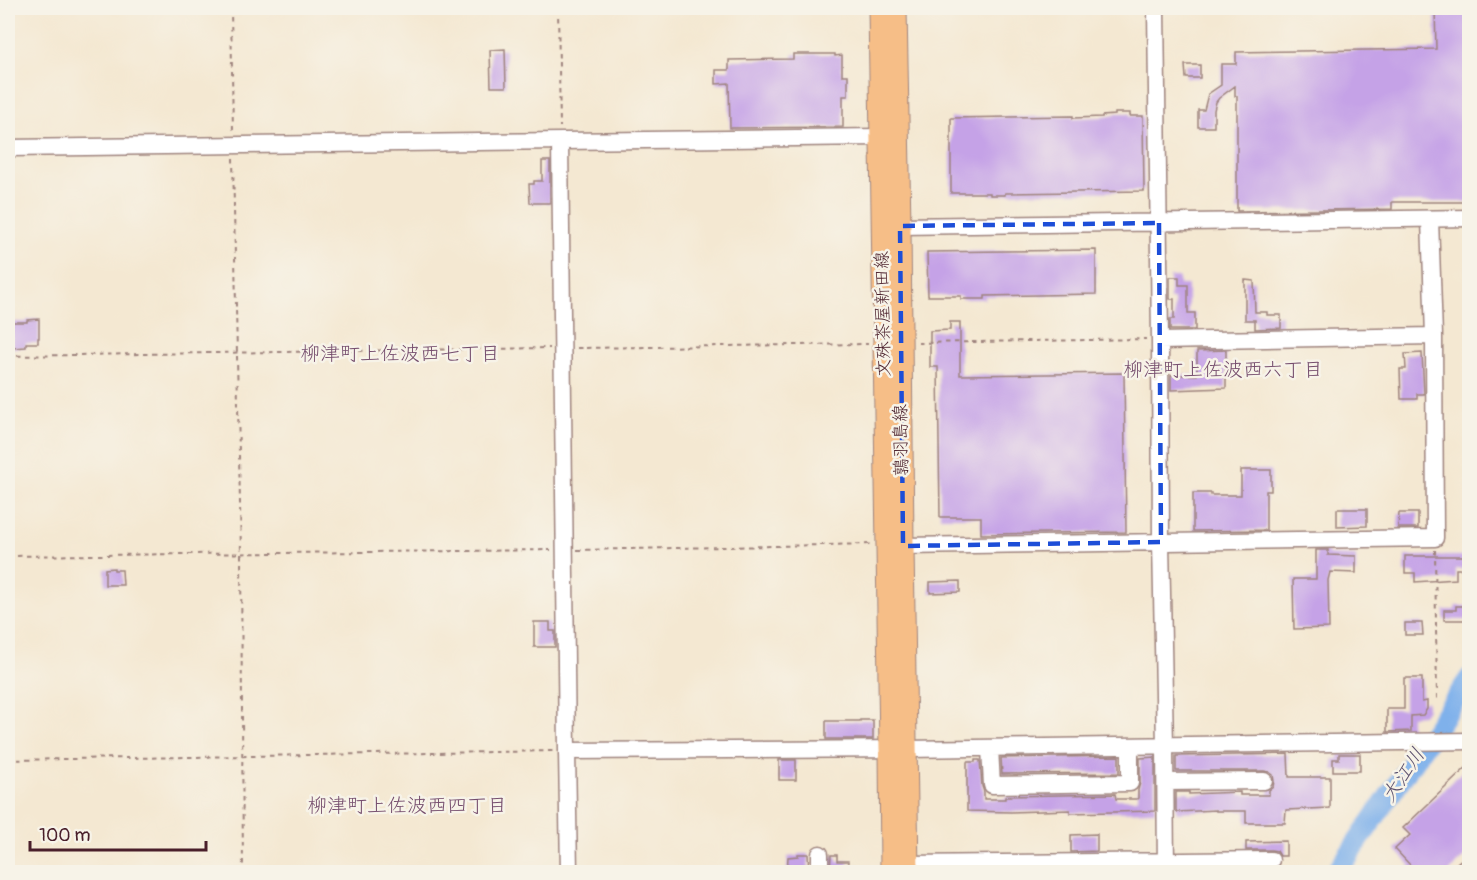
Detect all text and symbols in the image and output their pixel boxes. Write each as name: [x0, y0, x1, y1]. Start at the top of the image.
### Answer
street label: 文殊茶屋新田線: [870, 251, 896, 377]
district label: 柳津町上佐波西七丁目: [300, 341, 500, 366]
district label: 柳津町上佐波西六丁目: [1123, 357, 1323, 382]
street label: 鶉羽島線: [889, 404, 913, 476]
water label: 大江川: [1376, 743, 1430, 807]
district label: 柳津町上佐波西四丁目: [307, 793, 507, 818]
scale bar: [30, 814, 206, 852]
text: 100 m: [39, 824, 91, 847]

